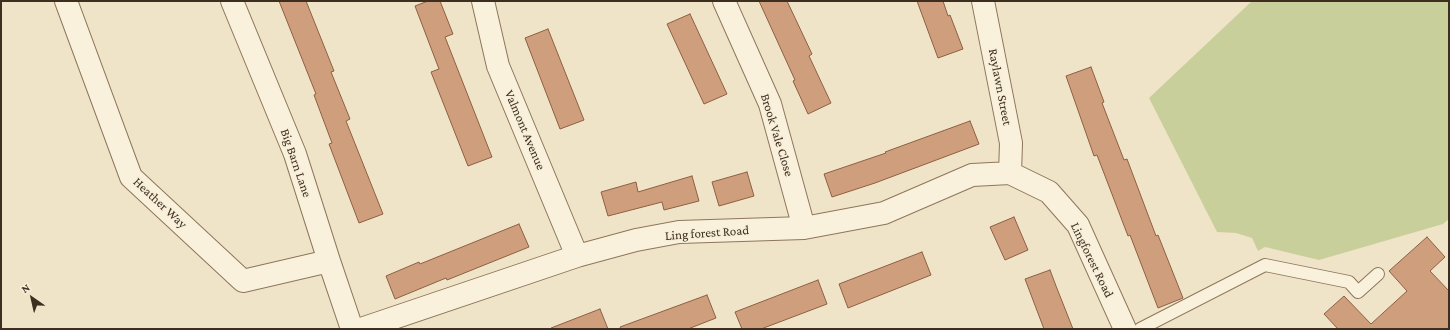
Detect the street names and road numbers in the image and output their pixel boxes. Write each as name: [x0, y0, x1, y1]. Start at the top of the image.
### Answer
street label: Raylawn Street: [985, 47, 1015, 127]
street label: Valmont Avenue: [501, 88, 549, 172]
street label: Brook Vale Close: [757, 92, 797, 178]
street label: Big Barn Lane: [277, 127, 315, 199]
street label: Heather Way: [130, 174, 190, 232]
street label: Lingforest Road: [1067, 220, 1117, 300]
street label: Ling forest Road: [665, 222, 749, 244]

